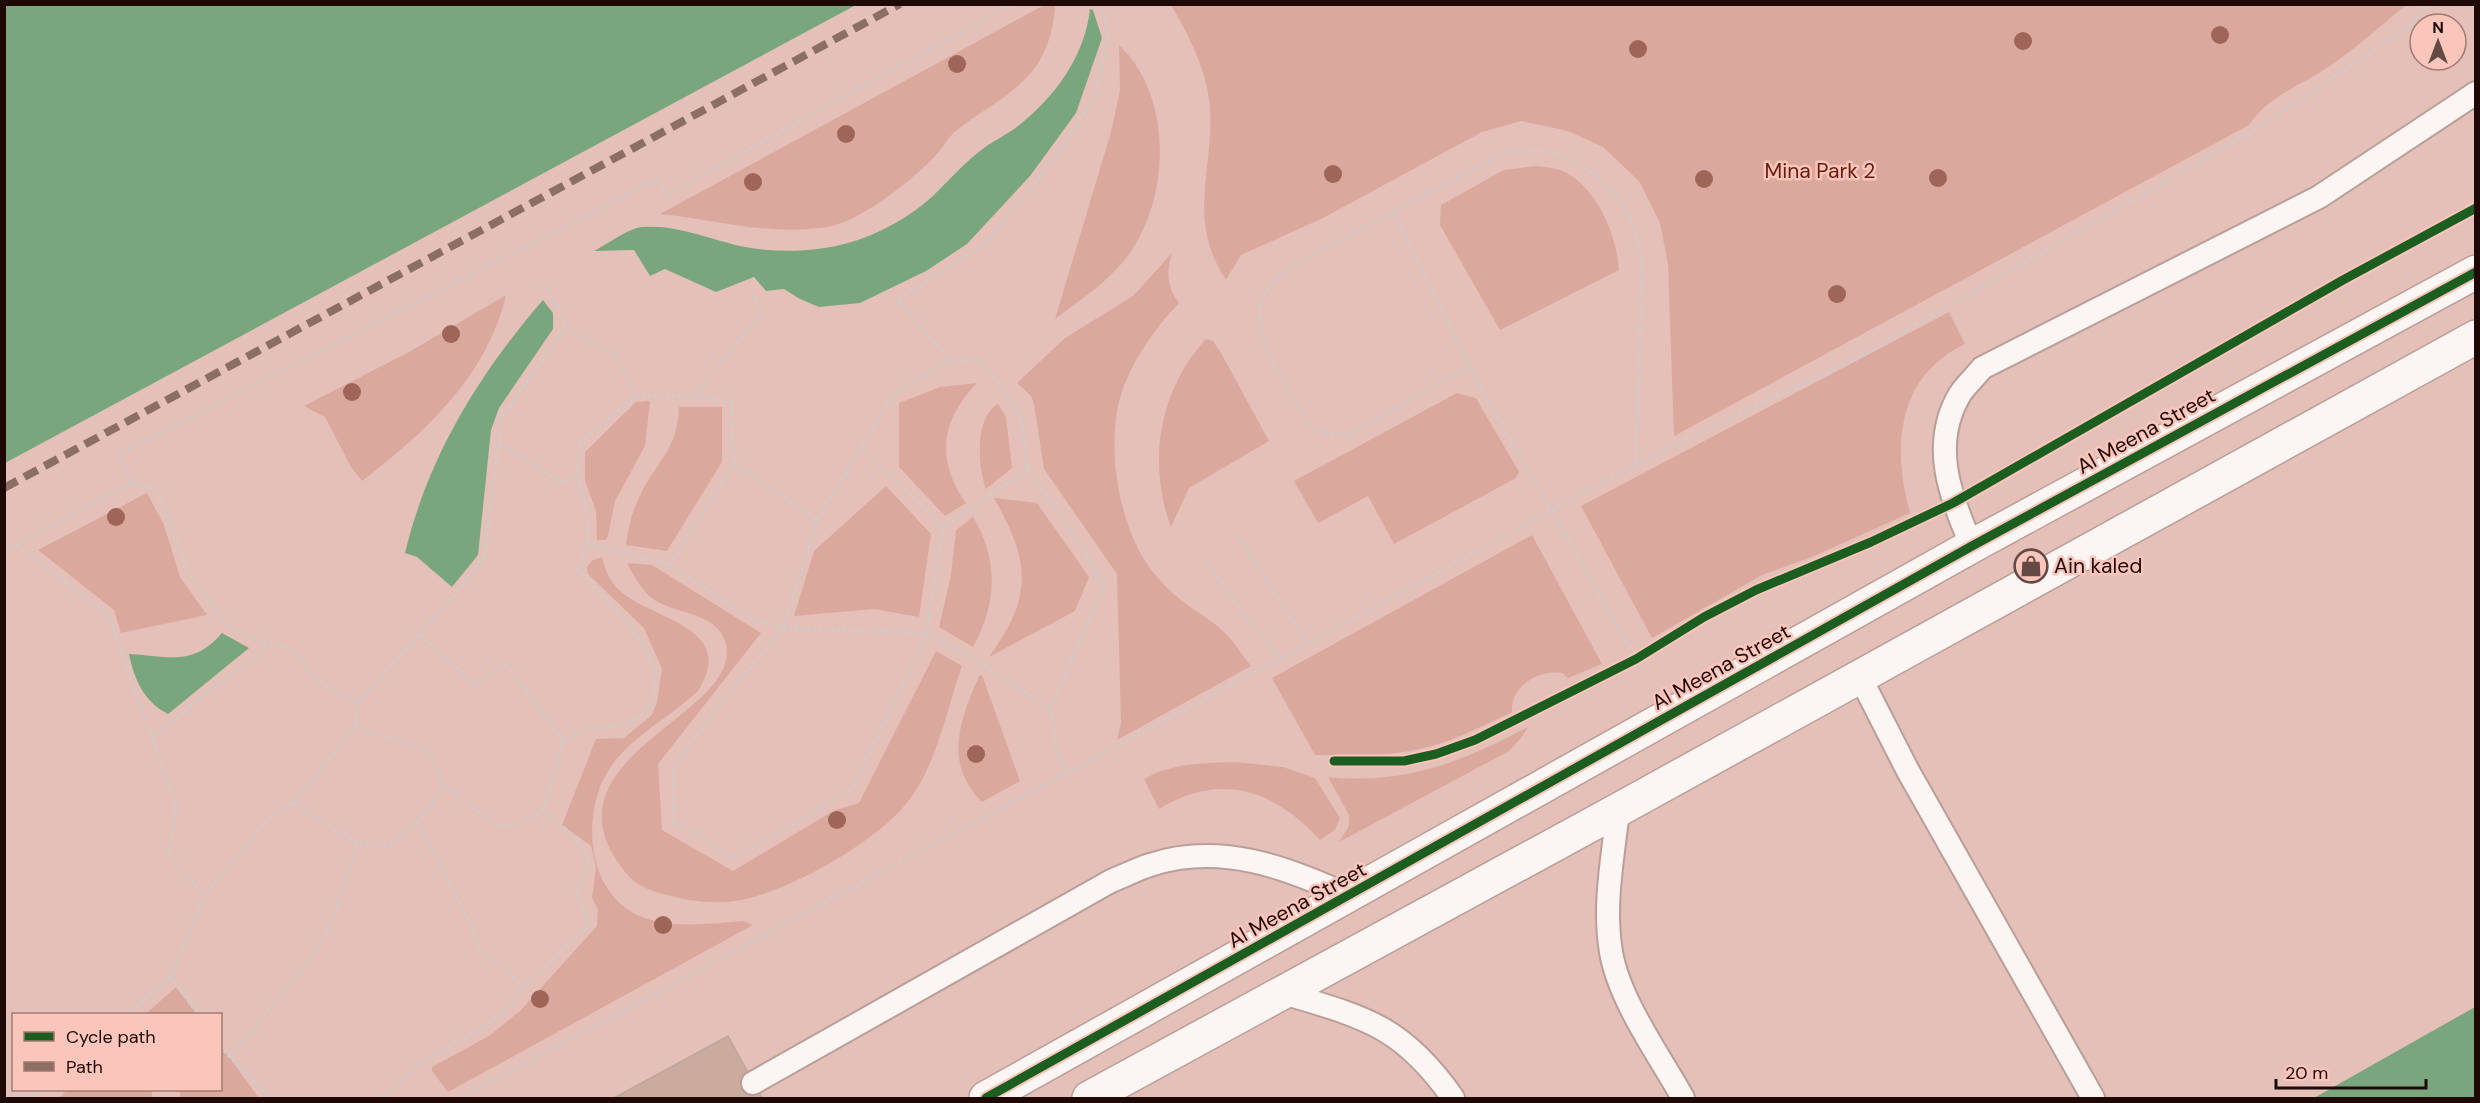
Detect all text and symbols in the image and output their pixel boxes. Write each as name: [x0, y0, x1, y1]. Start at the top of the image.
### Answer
north arrow: [2408, 12, 2468, 72]
text: N: [2432, 17, 2444, 38]
park label: Mina Park 2: [1765, 157, 1875, 185]
street label: Al Meena Street: [2072, 381, 2220, 481]
shop icon: Ain kaled: [2013, 548, 2049, 584]
place label: Ain kaled: [2054, 552, 2142, 580]
street label: Al Meena Street: [1647, 617, 1795, 717]
street label: Al Meena Street: [1223, 855, 1371, 955]
legend: [12, 1013, 222, 1091]
text: Cycle path: [66, 1025, 156, 1049]
scale bar: [2276, 1052, 2426, 1090]
text: Path: [66, 1055, 103, 1079]
text: 20 m: [2285, 1061, 2328, 1085]

